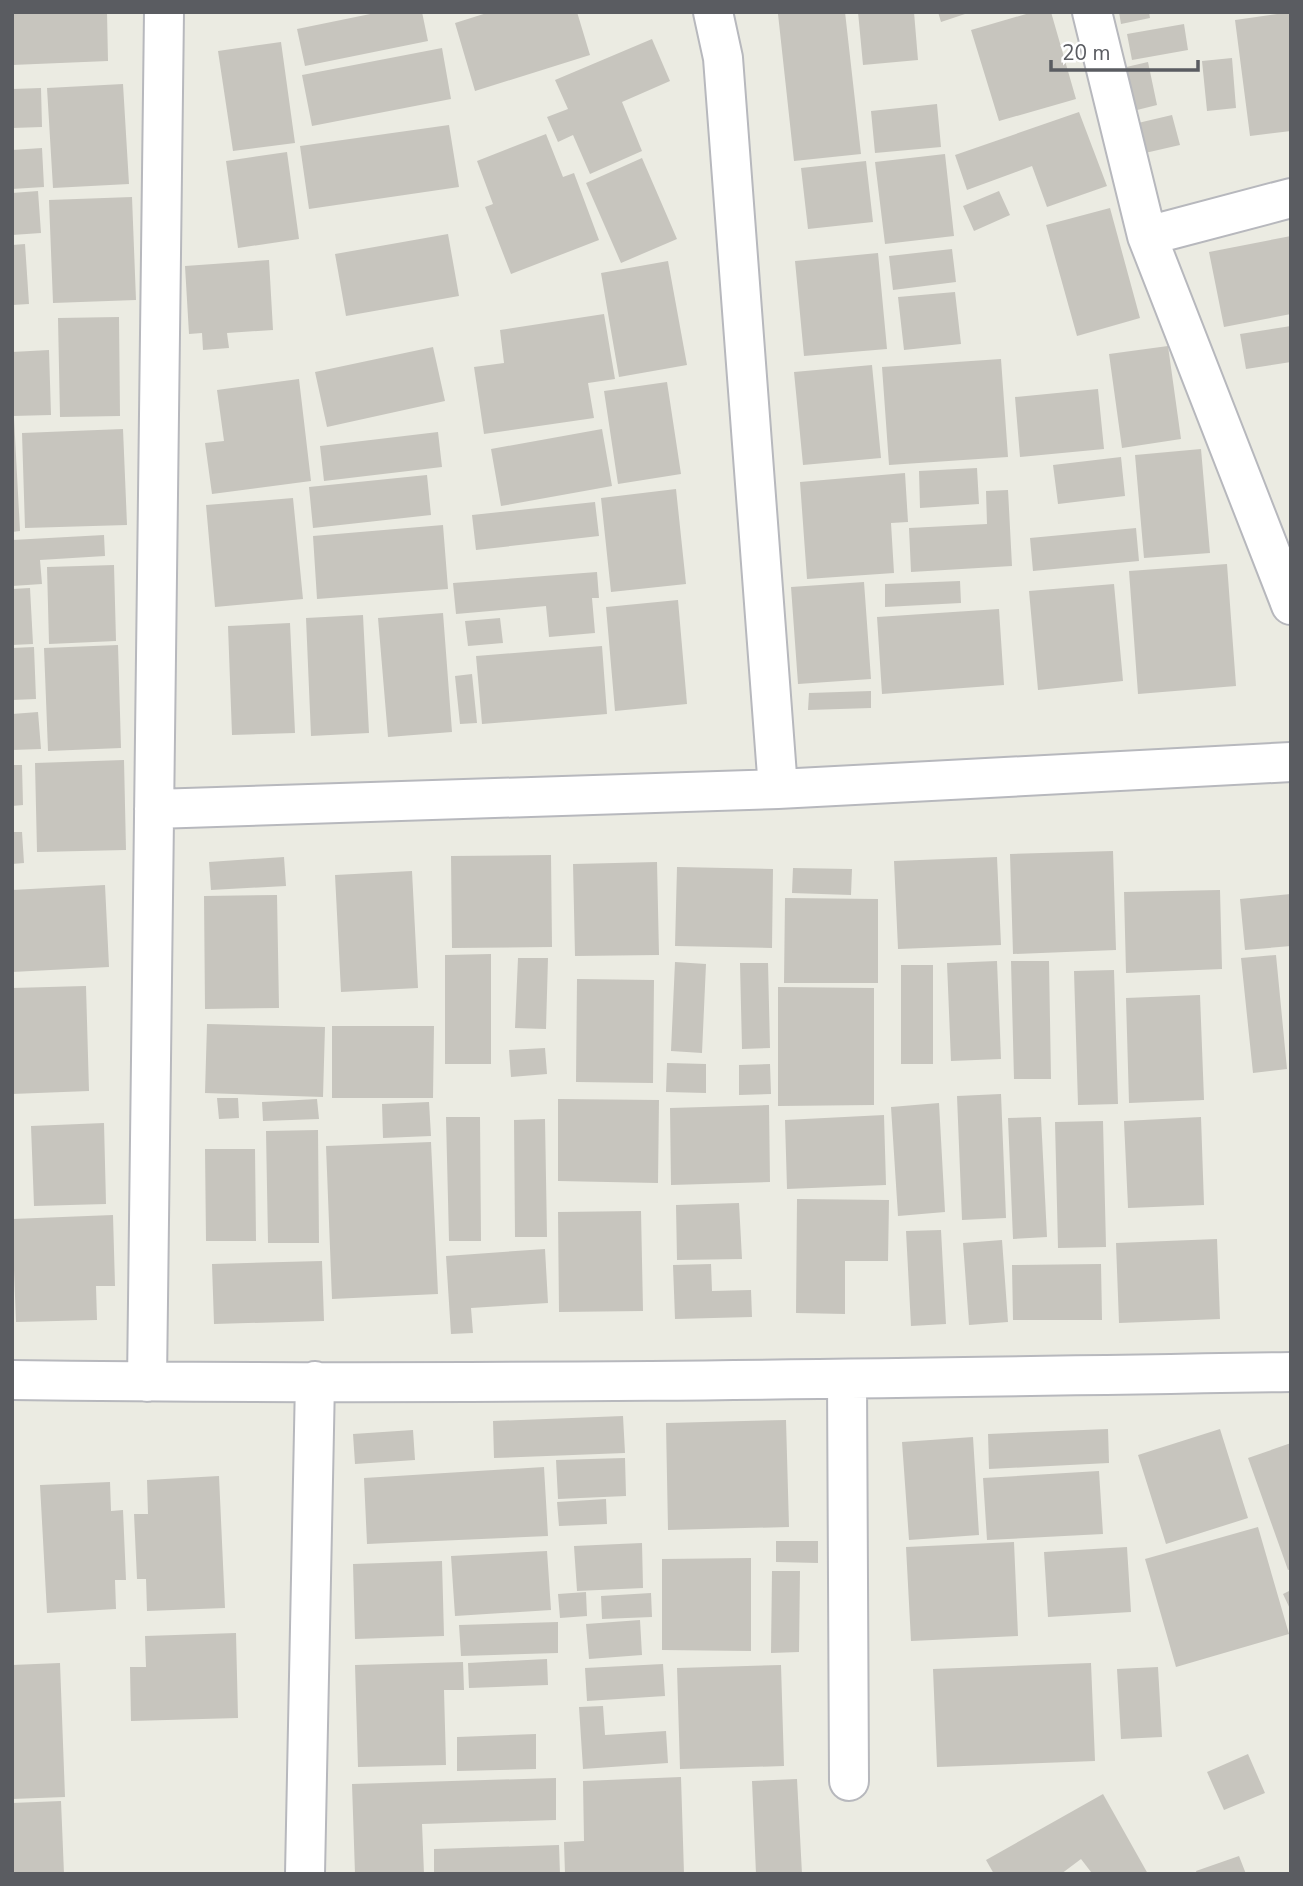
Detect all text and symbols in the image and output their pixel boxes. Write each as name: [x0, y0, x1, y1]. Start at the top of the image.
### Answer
scale bar: [1051, 28, 1198, 72]
text: 20 m: [1062, 39, 1111, 67]

